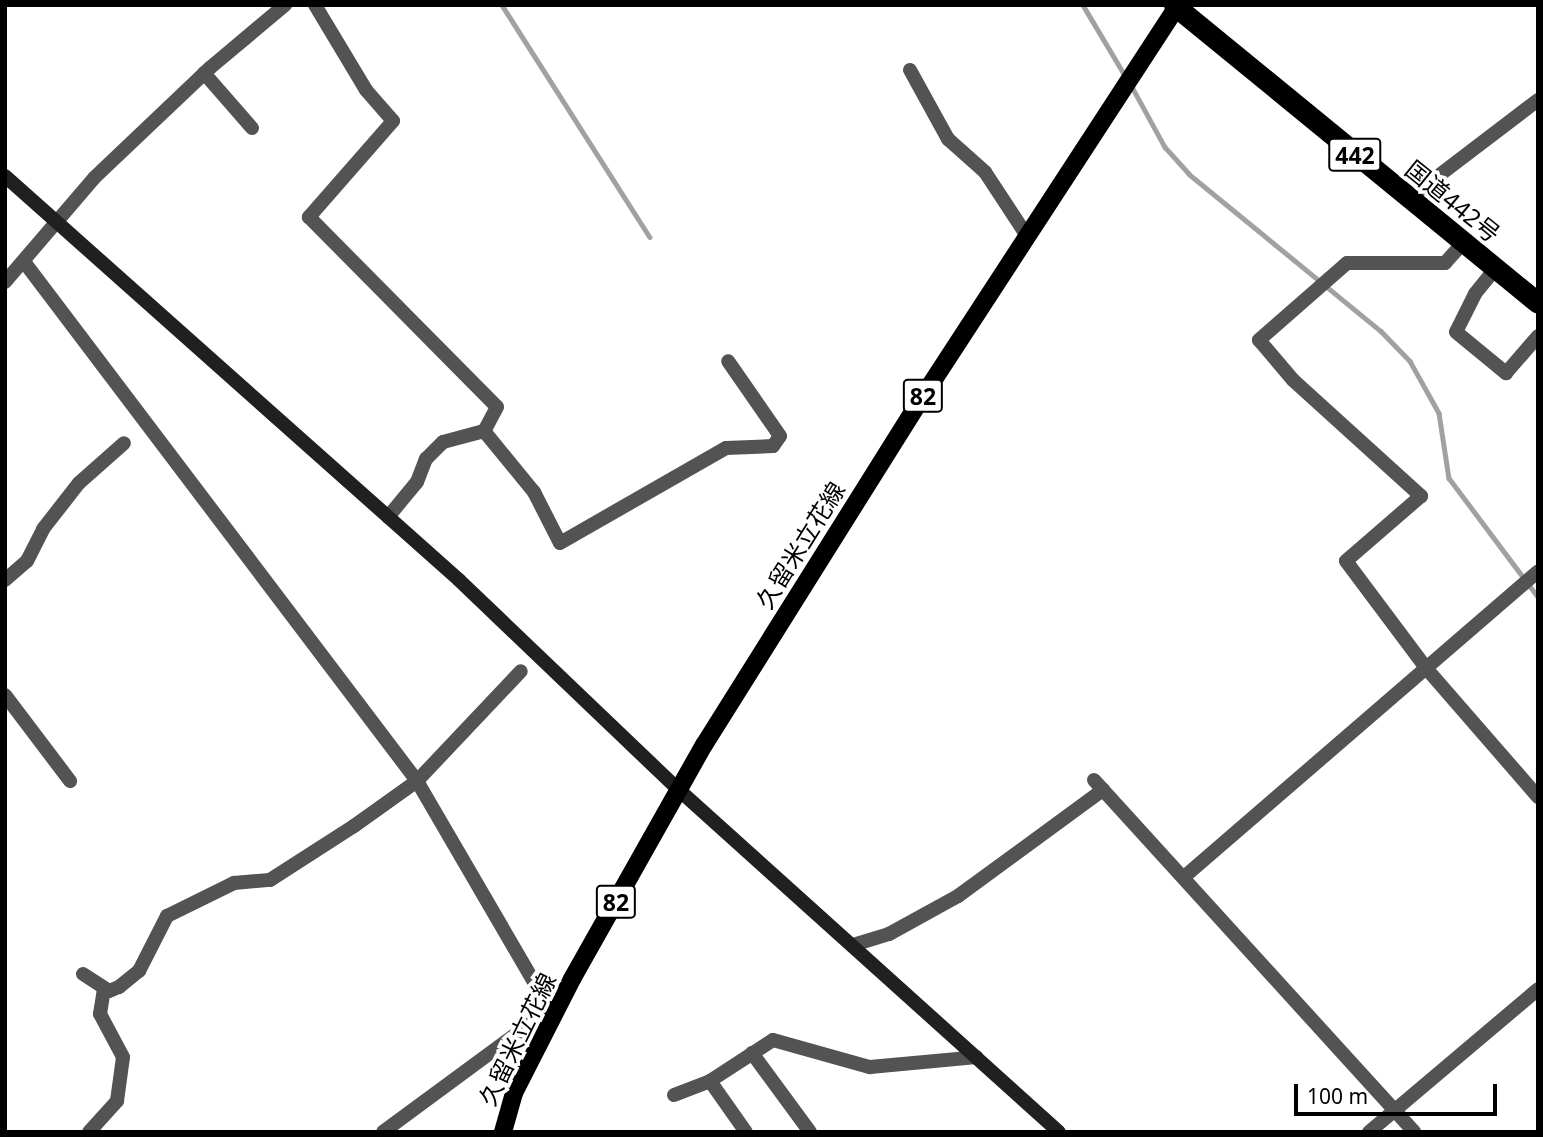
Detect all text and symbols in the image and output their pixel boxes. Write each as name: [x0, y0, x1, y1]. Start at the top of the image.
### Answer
road number: 442: [1327, 136, 1383, 174]
street label: 国道442号: [1400, 154, 1506, 248]
road number: 82: [902, 376, 944, 416]
street label: 久留米立花線: [750, 476, 850, 614]
road number: 82: [595, 882, 637, 922]
street label: 久留米立花線: [472, 968, 562, 1110]
scale bar: [1298, 1070, 1501, 1114]
text: 100 m: [1307, 1082, 1368, 1110]

